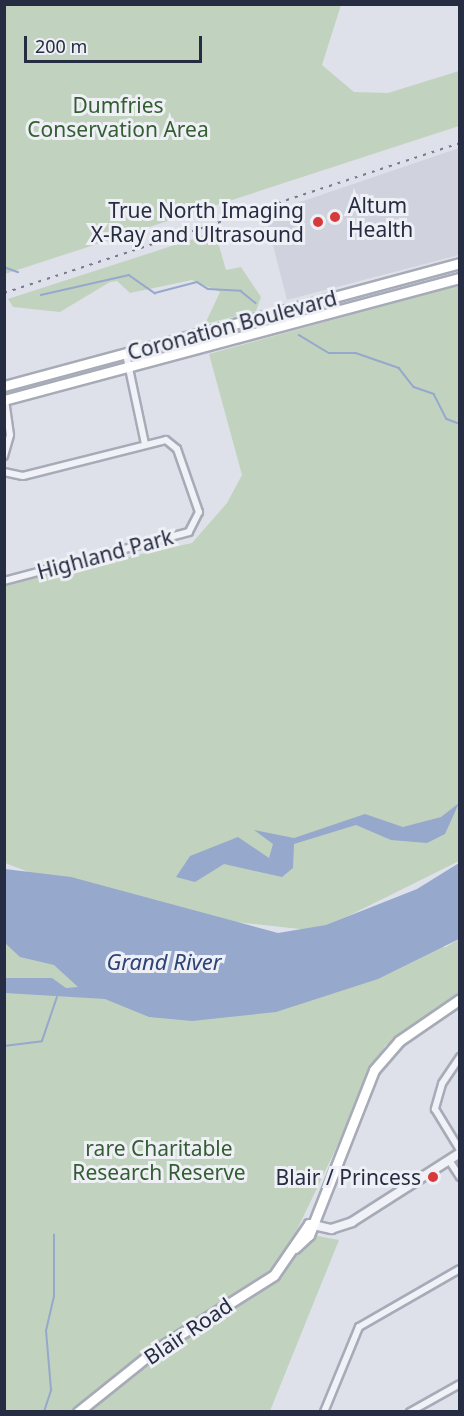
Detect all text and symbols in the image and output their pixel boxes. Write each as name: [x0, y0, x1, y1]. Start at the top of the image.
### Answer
scale bar: [27, 24, 206, 62]
text: 200 m: [35, 34, 87, 58]
park label: Dumfries Conservation Area: [27, 92, 209, 142]
place label: Altum Health: [348, 192, 413, 242]
place label: True North Imaging X-Ray and Ultrasound: [91, 197, 304, 247]
marker: Altum Health: [326, 208, 344, 226]
marker: True North Imaging X-Ray and Ultrasound: [309, 213, 327, 231]
street label: Coronation Boulevard: [125, 285, 339, 365]
street label: Highland Park: [34, 524, 176, 584]
water label: Grand River: [106, 949, 222, 975]
park label: rare Charitable Research Reserve: [72, 1135, 246, 1185]
place label: Blair / Princess: [276, 1164, 421, 1190]
marker: Blair / Princess: [426, 1170, 440, 1184]
street label: Blair Road: [139, 1292, 237, 1370]

